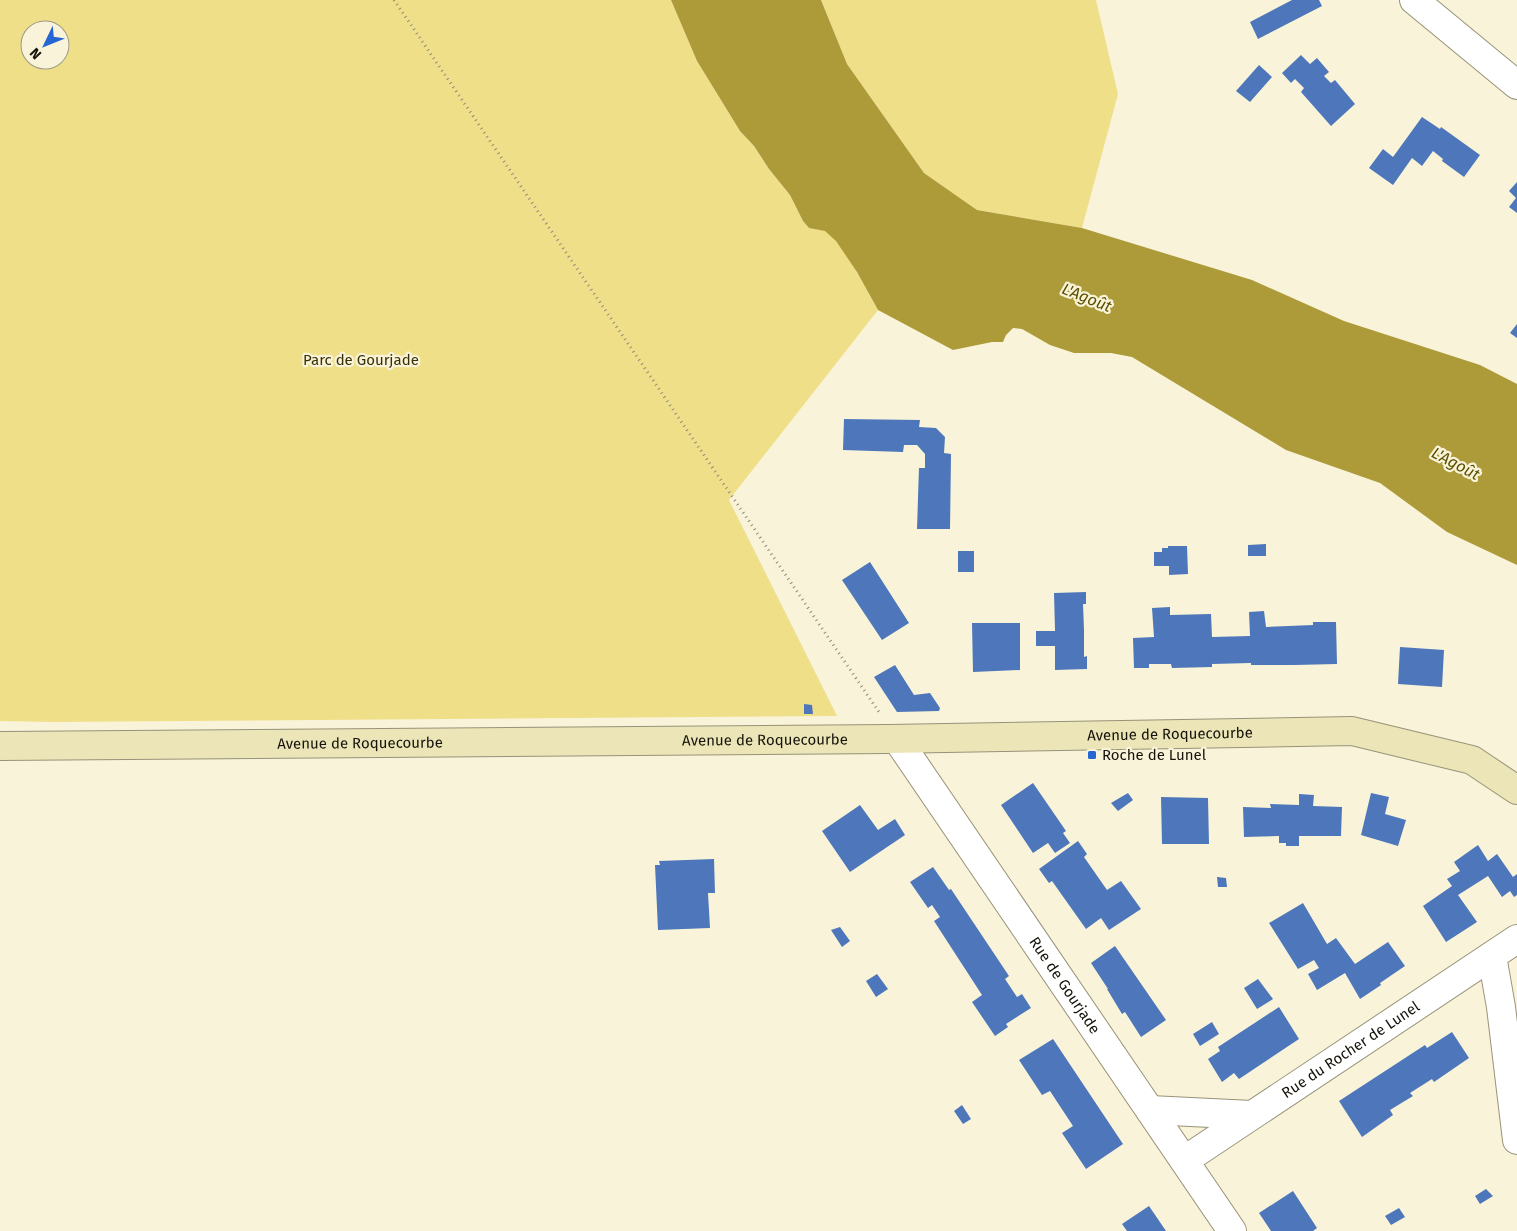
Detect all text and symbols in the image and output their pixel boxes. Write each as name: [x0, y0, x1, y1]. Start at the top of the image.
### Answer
north arrow: [20, 20, 70, 70]
text: N: [26, 44, 45, 63]
water label: L'Agoût: [1059, 279, 1115, 316]
park label: Parc de Gourjade: [303, 351, 419, 369]
water label: L'Agoût: [1428, 443, 1483, 484]
street label: Avenue de Roquecourbe: [1087, 724, 1253, 745]
street label: Avenue de Roquecourbe: [682, 730, 848, 750]
street label: Avenue de Roquecourbe: [277, 734, 443, 753]
place label: Roche de Lunel: [1102, 746, 1207, 764]
marker: Roche de Lunel: [1086, 749, 1098, 761]
street label: Rue de Gourjade: [1025, 933, 1104, 1037]
street label: Rue du Rocher de Lunel: [1278, 997, 1423, 1102]

